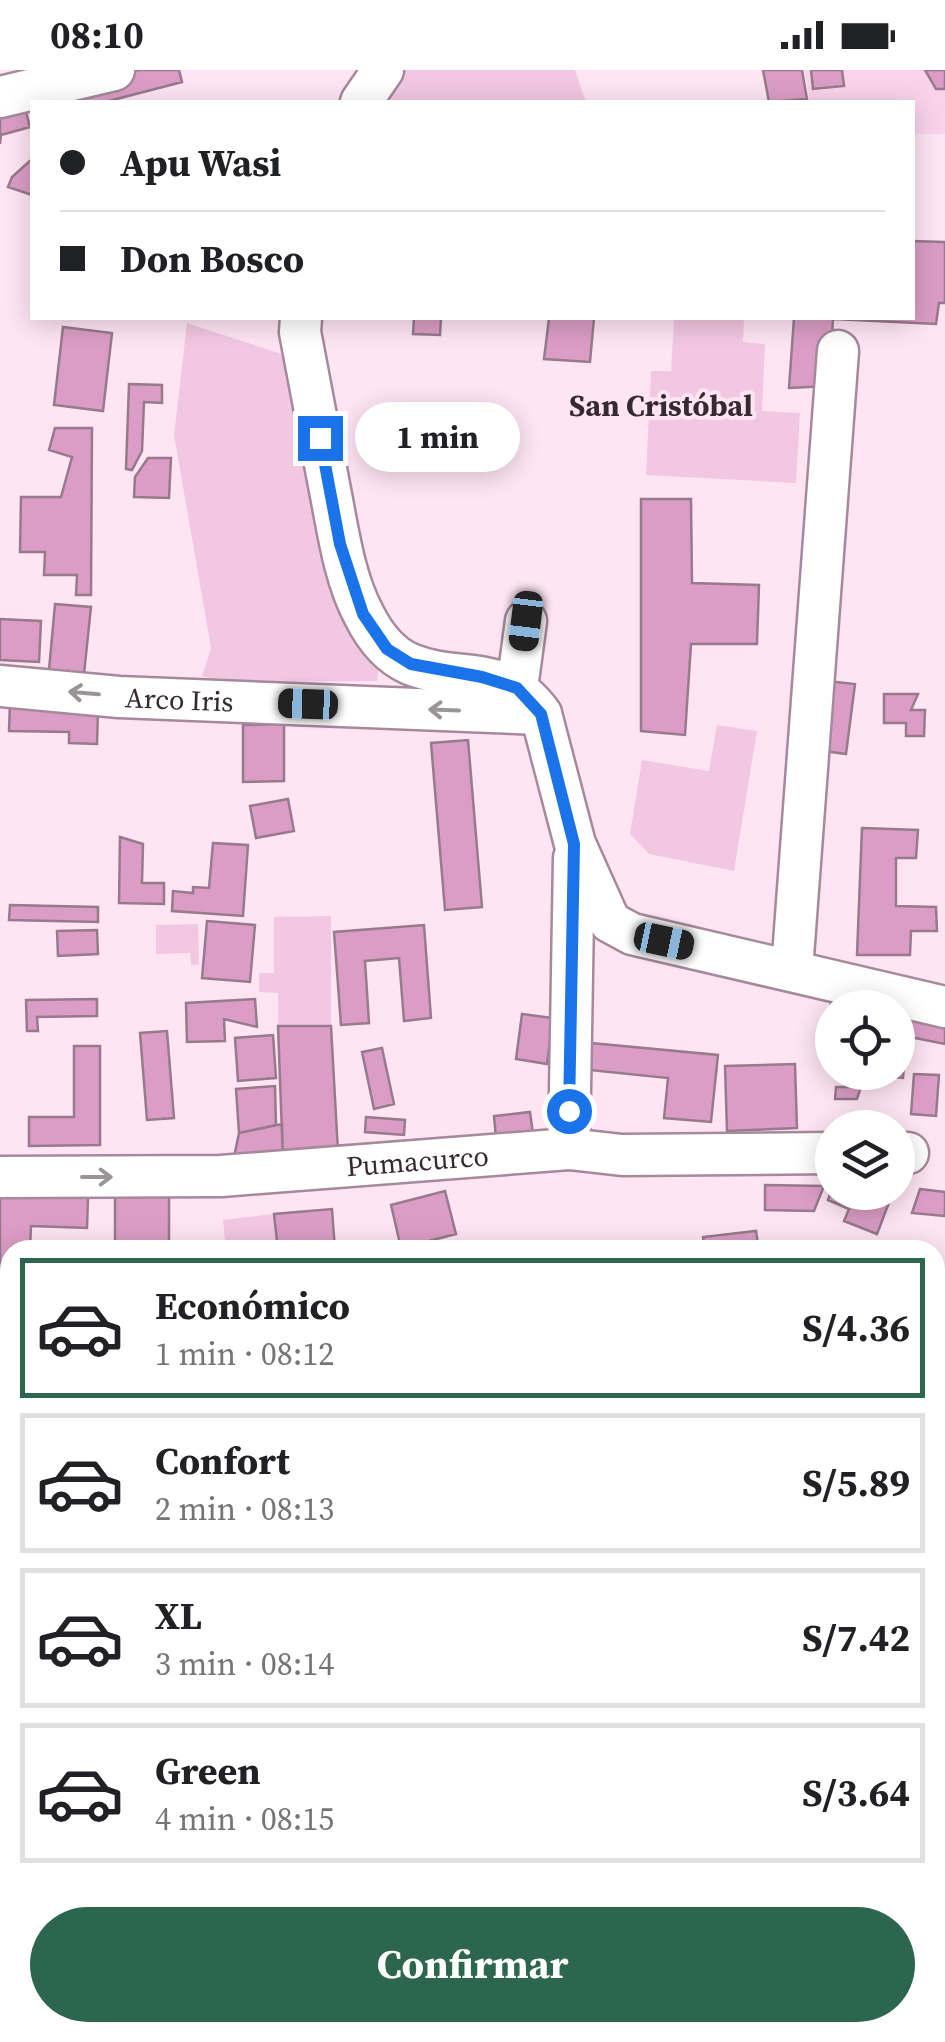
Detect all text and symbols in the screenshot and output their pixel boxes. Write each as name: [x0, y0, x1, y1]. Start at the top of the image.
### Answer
text: 08:10: [50, 9, 144, 61]
text: Apu Wasi: [120, 137, 281, 189]
text: Don Bosco: [120, 233, 304, 285]
district label: San Cristóbal: [569, 385, 753, 426]
callout: 1 min: [355, 403, 520, 473]
text: 1 min: [396, 415, 479, 459]
route end: [298, 416, 343, 461]
car: [507, 589, 545, 653]
street label: Arco Iris: [124, 678, 234, 721]
one-way arrow: [69, 684, 101, 703]
car: [277, 688, 339, 720]
one-way arrow: [428, 700, 460, 719]
car: [632, 920, 696, 962]
map controls: [815, 990, 915, 1210]
button: locate: [815, 990, 915, 1090]
route start: [547, 1089, 592, 1134]
button: layers: [815, 1110, 915, 1210]
street label: Pumacurco: [345, 1136, 490, 1185]
one-way arrow: [81, 1167, 113, 1186]
text: Económico: [155, 1280, 350, 1332]
icon: car: [35, 1283, 125, 1373]
text: S/4.36: [802, 1302, 910, 1354]
text: 1 min · 08:12: [155, 1332, 334, 1376]
text: Confort: [155, 1435, 290, 1487]
icon: car: [35, 1438, 125, 1528]
text: S/5.89: [802, 1457, 910, 1509]
text: 2 min · 08:13: [155, 1487, 334, 1531]
text: XL: [155, 1590, 202, 1642]
icon: car: [35, 1593, 125, 1683]
text: S/7.42: [802, 1612, 910, 1664]
text: 3 min · 08:14: [155, 1642, 334, 1686]
text: Green: [155, 1745, 261, 1797]
icon: car: [35, 1748, 125, 1838]
text: S/3.64: [802, 1767, 910, 1819]
text: 4 min · 08:15: [155, 1797, 334, 1841]
button: Confirmar: [30, 1907, 915, 2022]

